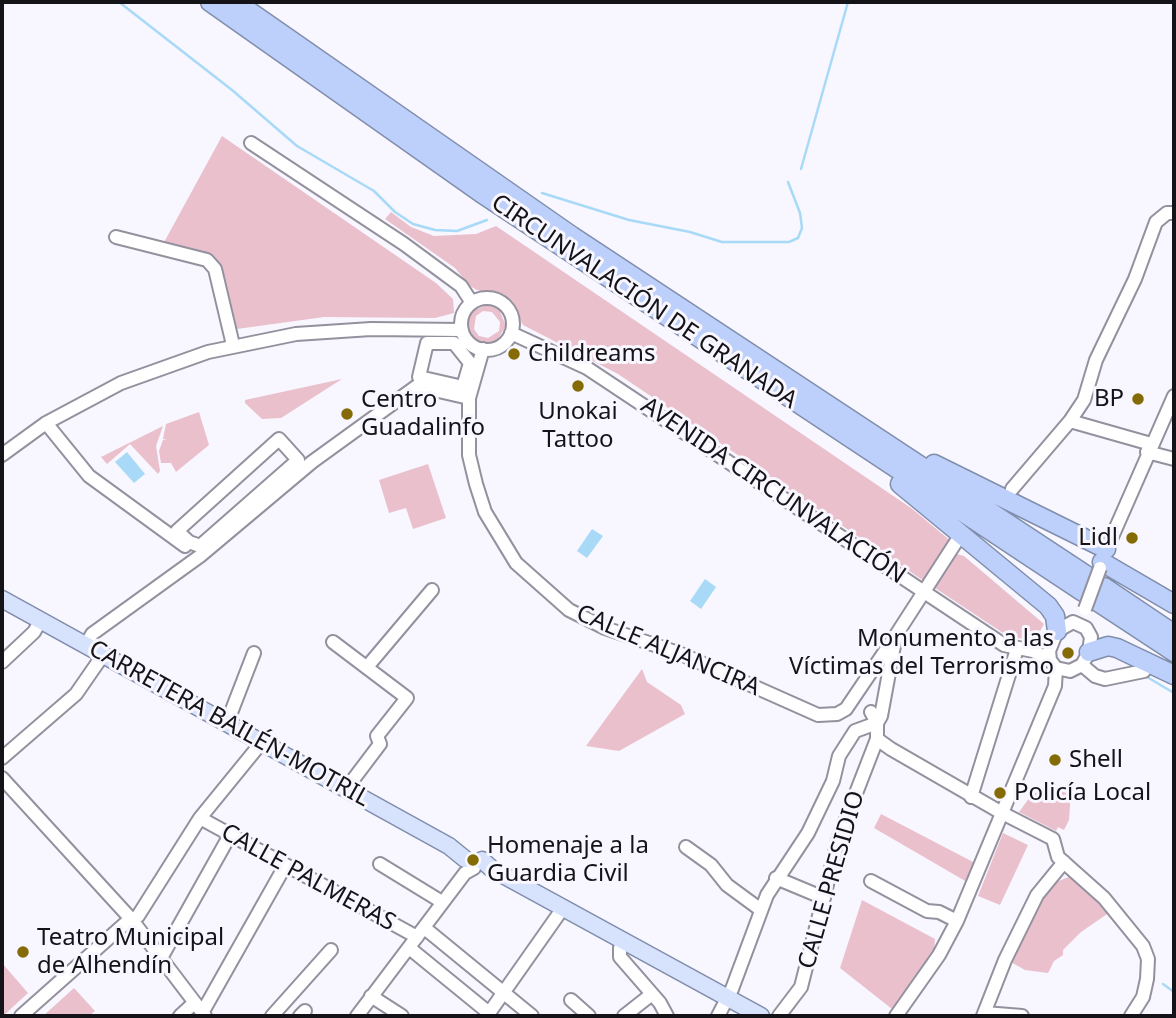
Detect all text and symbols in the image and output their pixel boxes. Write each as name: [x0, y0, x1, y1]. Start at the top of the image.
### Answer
street label: CIRCUNVALACIÓN DE GRANADA: [486, 189, 802, 415]
place label: Childreams: [528, 340, 656, 368]
marker: Childreams: [506, 346, 522, 362]
marker: Unokai Tattoo: [570, 378, 586, 394]
place label: BP: [1094, 385, 1124, 413]
place label: Centro Guadalinfo: [361, 386, 485, 442]
marker: BP: [1130, 391, 1146, 407]
street label: AVENIDA CIRCUNVALACIÓN: [635, 392, 911, 590]
place label: Unokai Tattoo: [538, 398, 618, 454]
marker: Centro Guadalinfo: [339, 406, 355, 422]
place label: Lidl: [1078, 524, 1118, 552]
marker: Lidl: [1124, 530, 1140, 546]
street label: CALLE ALJANCIRA: [572, 599, 764, 703]
place label: Monumento a las Víctimas del Terrorismo: [789, 625, 1054, 681]
street label: CARRETERA BAILÉN-MOTRIL: [84, 635, 374, 813]
marker: Monumento a las Víctimas del Terrorismo: [1060, 645, 1076, 661]
place label: Shell: [1069, 746, 1123, 774]
marker: Shell: [1047, 752, 1063, 768]
place label: Policía Local: [1014, 779, 1151, 807]
marker: Policía Local: [992, 785, 1008, 801]
street label: CALLE PRESIDIO: [793, 788, 871, 972]
street label: CALLE PALMERAS: [216, 818, 400, 938]
place label: Homenaje a la Guardia Civil: [487, 832, 649, 888]
marker: Homenaje a la Guardia Civil: [465, 852, 481, 868]
place label: Teatro Municipal de Alhendín: [37, 924, 224, 980]
marker: Teatro Municipal de Alhendín: [15, 944, 31, 960]

